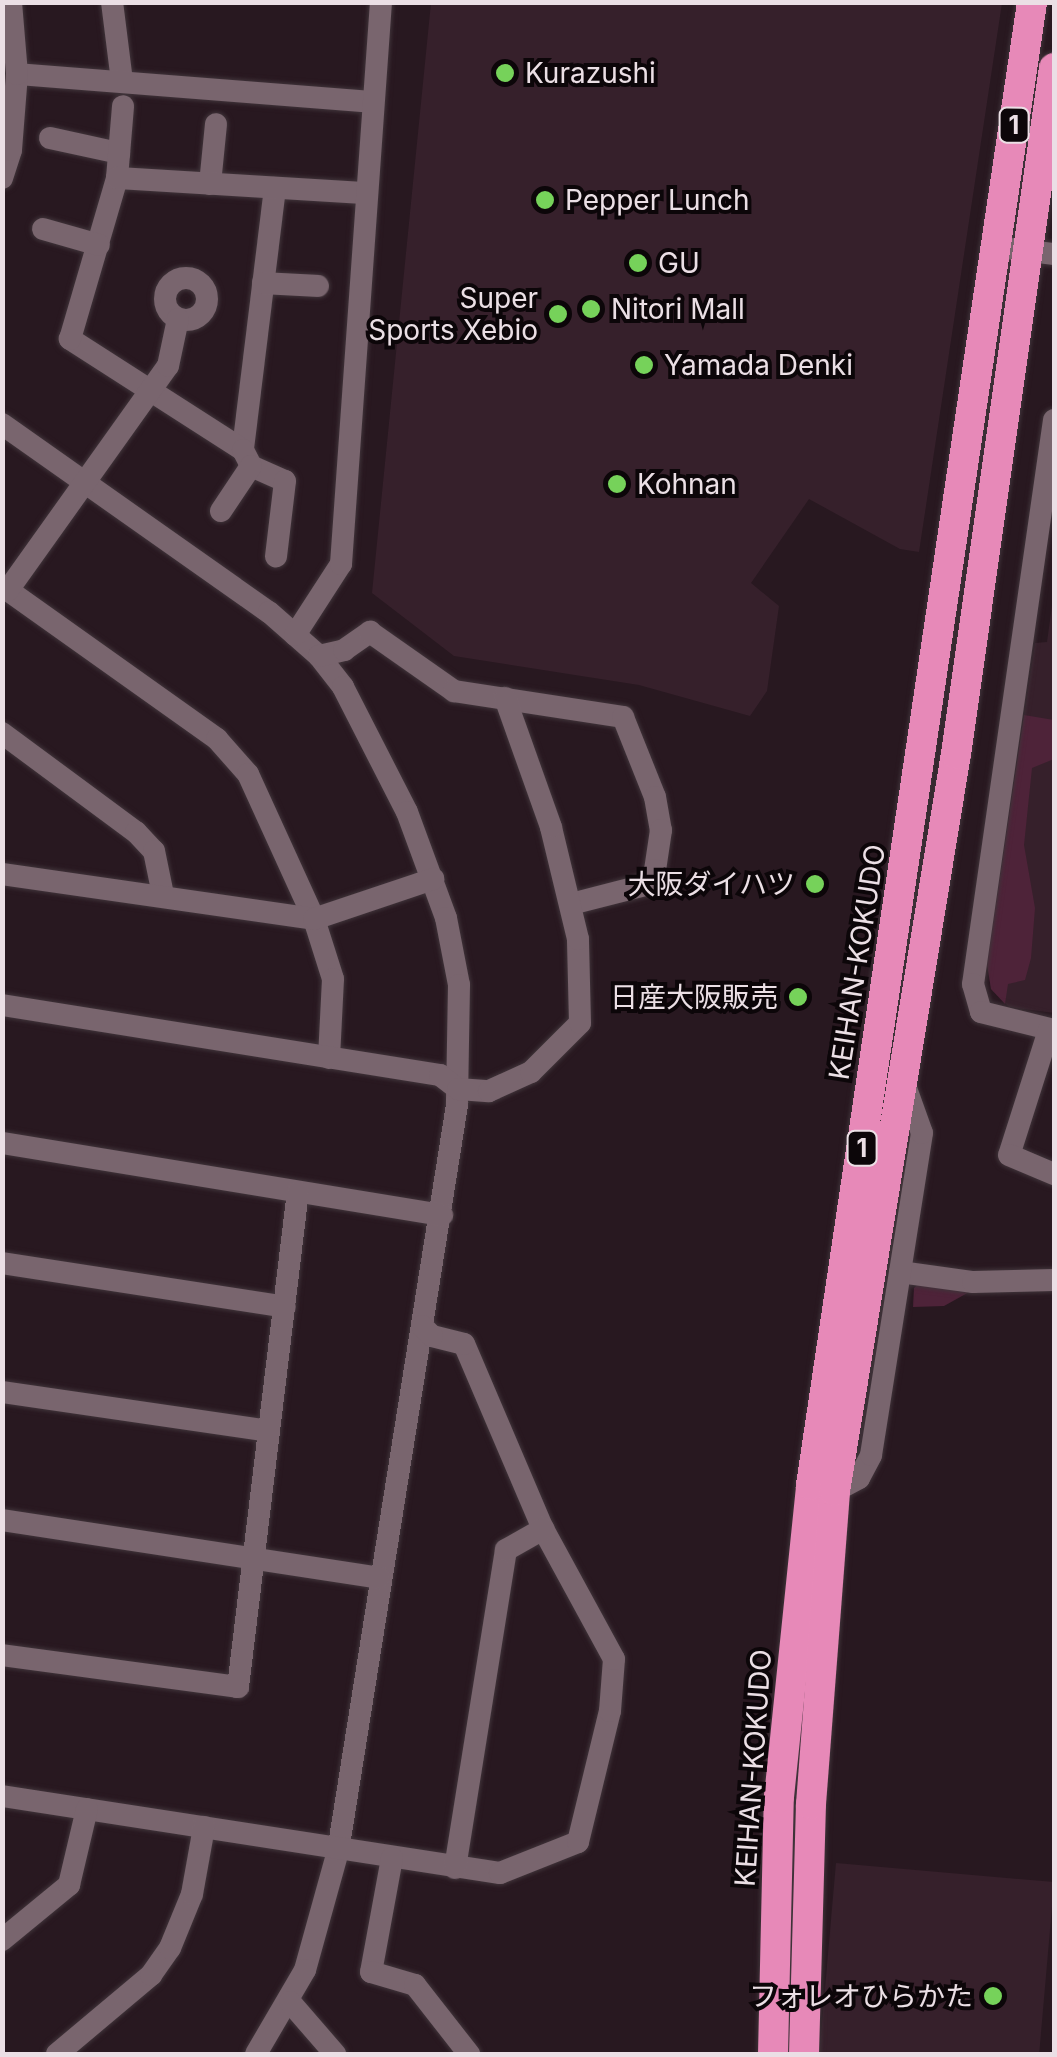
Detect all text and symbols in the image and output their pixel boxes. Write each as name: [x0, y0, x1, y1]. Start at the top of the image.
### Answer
place label: Kurazushi: [525, 56, 656, 90]
marker: Kurazushi: [494, 62, 516, 84]
road number: 1: [996, 105, 1032, 145]
place label: Pepper Lunch: [565, 183, 750, 217]
marker: Pepper Lunch: [534, 189, 556, 211]
place label: GU: [658, 246, 700, 280]
marker: GU: [627, 252, 649, 274]
place label: Super Sports Xebio: [368, 281, 538, 347]
place label: Nitori Mall: [611, 292, 745, 326]
marker: Nitori Mall: [580, 298, 602, 320]
marker: Super Sports Xebio: [547, 303, 569, 325]
place label: Yamada Denki: [664, 348, 853, 382]
marker: Yamada Denki: [633, 354, 655, 376]
place label: Kohnan: [637, 467, 737, 501]
marker: Kohnan: [606, 473, 628, 495]
street label: KEIHAN-KOKUDO: [822, 842, 892, 1082]
place label: 大阪ダイハツ: [627, 867, 795, 901]
marker: 大阪ダイハツ: [804, 873, 826, 895]
place label: 日産大阪販売: [610, 980, 778, 1014]
marker: 日産大阪販売: [787, 986, 809, 1008]
road number: 1: [844, 1128, 880, 1168]
street label: KEIHAN-KOKUDO: [728, 1648, 778, 1888]
place label: フォレオひらかた: [749, 1979, 973, 2013]
marker: フォレオひらかた: [982, 1985, 1004, 2007]

